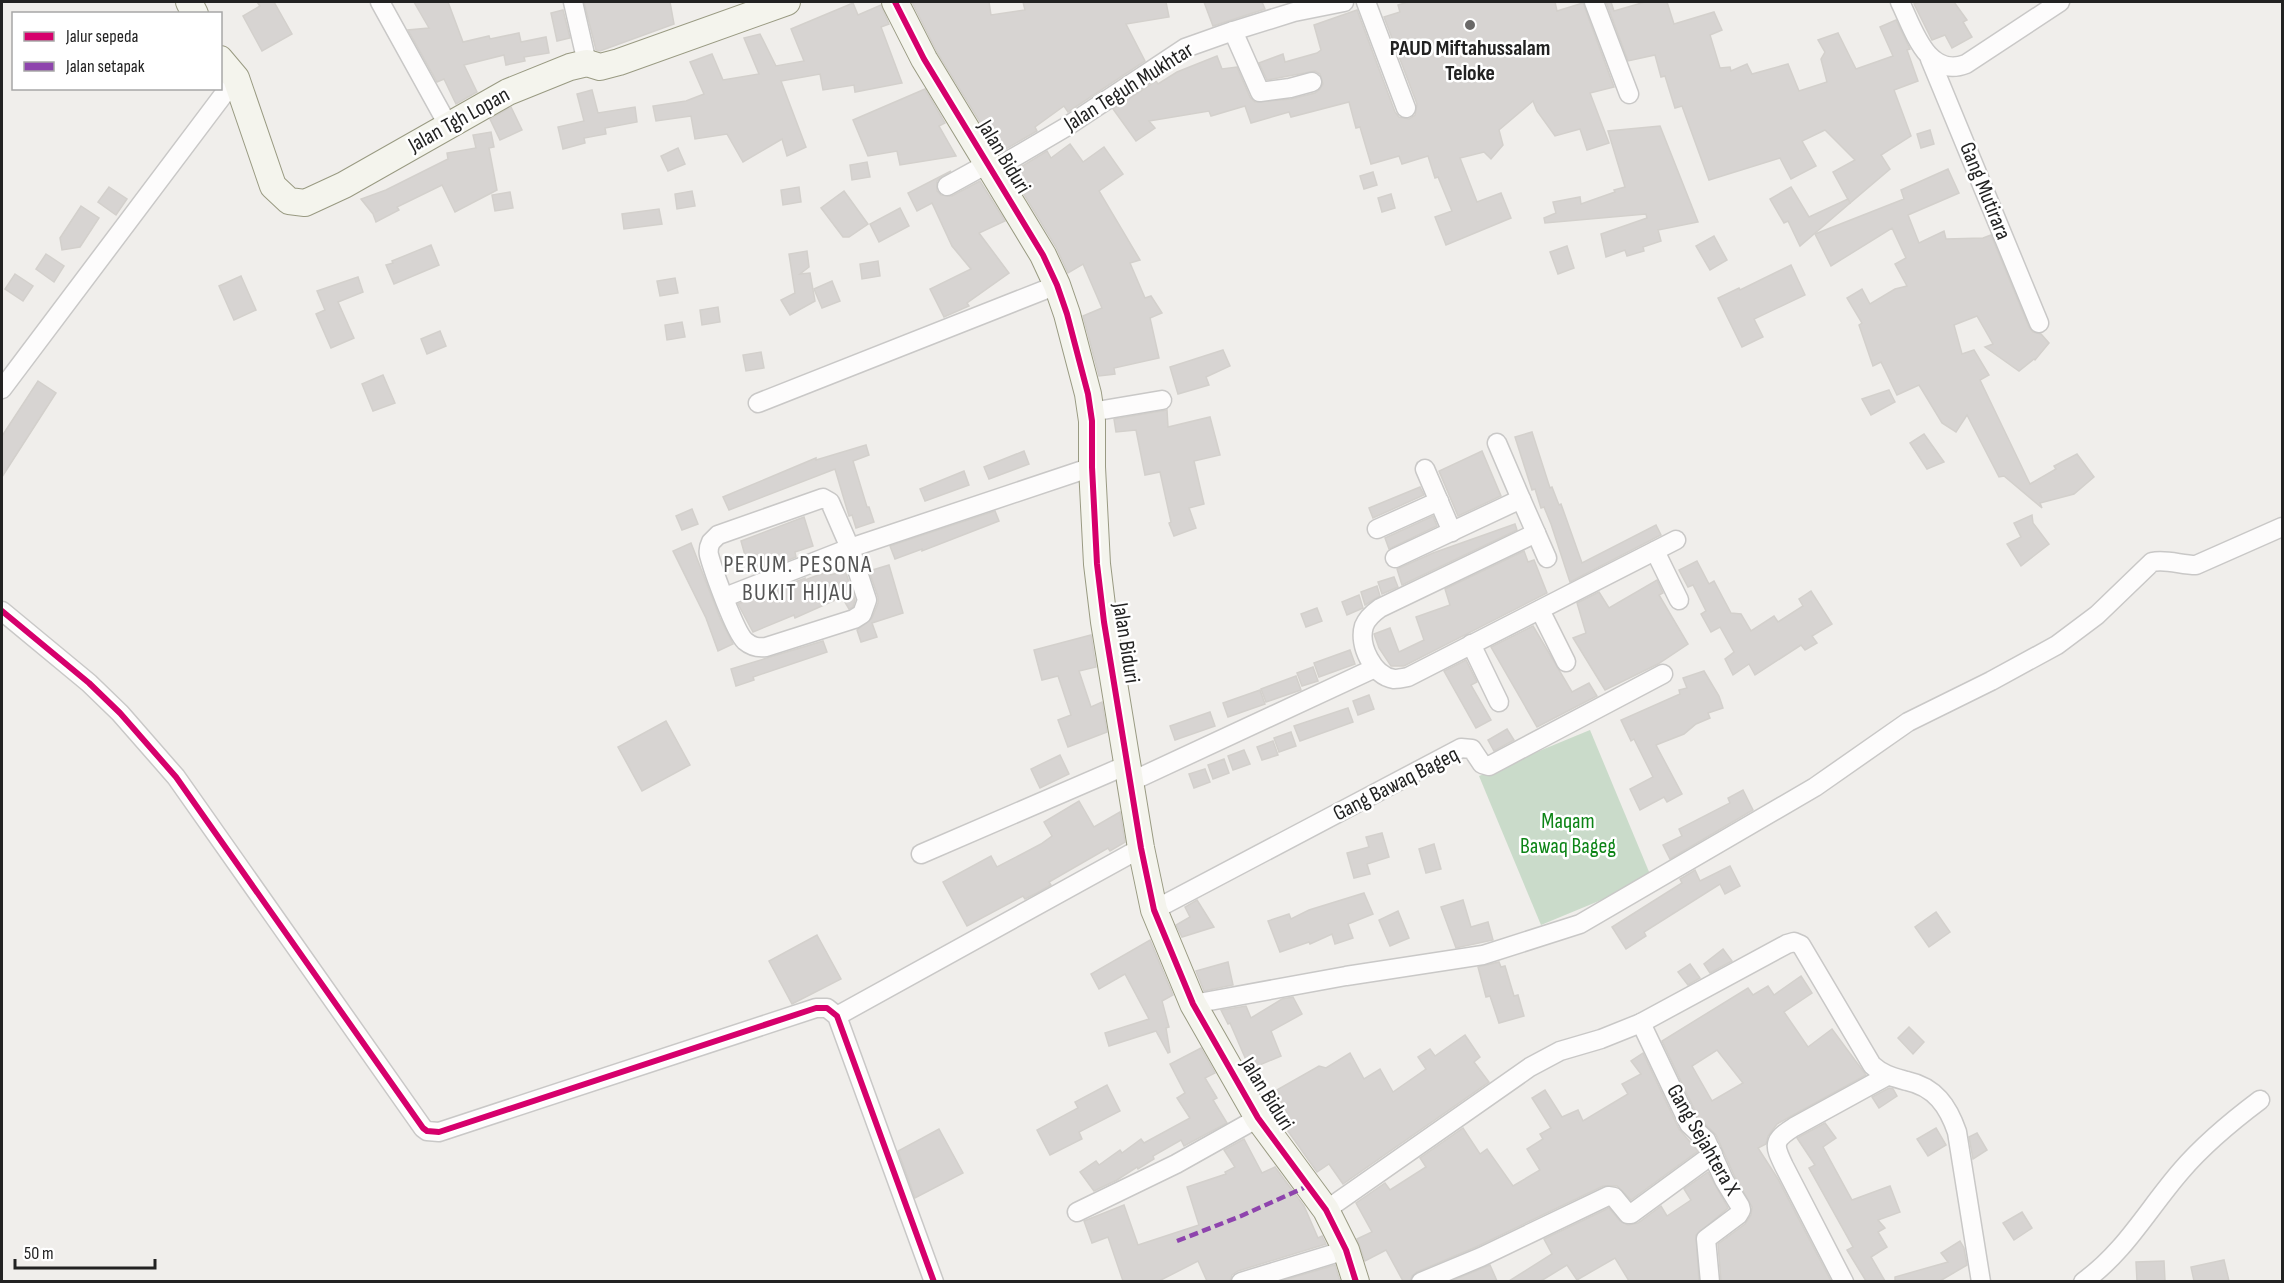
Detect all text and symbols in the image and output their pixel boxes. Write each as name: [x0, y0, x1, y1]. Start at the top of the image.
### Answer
legend: [12, 12, 222, 90]
marker: PAUD Miftahussalam Teloke: [1463, 18, 1477, 32]
text: Jalur sepeda: [65, 26, 138, 47]
place label: PAUD Miftahussalam Teloke: [1390, 35, 1550, 87]
street label: Jalan Teguh Mukhtar: [1059, 37, 1199, 138]
text: Jalan setapak: [65, 56, 145, 77]
street label: Jalan Tgh Lopan: [403, 81, 514, 159]
street label: Jalan Biduri: [971, 114, 1036, 199]
street label: Gang Mutirara: [1953, 138, 2017, 244]
district label: PERUM. PESONA BUKIT HIJAU: [723, 550, 873, 607]
street label: Jalan Biduri: [1106, 600, 1146, 685]
street label: Gang Bawaq Bageq: [1329, 741, 1463, 827]
park label: Maqam Bawaq Bageg: [1520, 808, 1616, 860]
street label: Jalan Biduri: [1234, 1052, 1300, 1136]
street label: Gang Sejahtera X: [1660, 1080, 1746, 1201]
scale bar: [15, 1232, 154, 1270]
text: 50 m: [24, 1243, 54, 1264]

